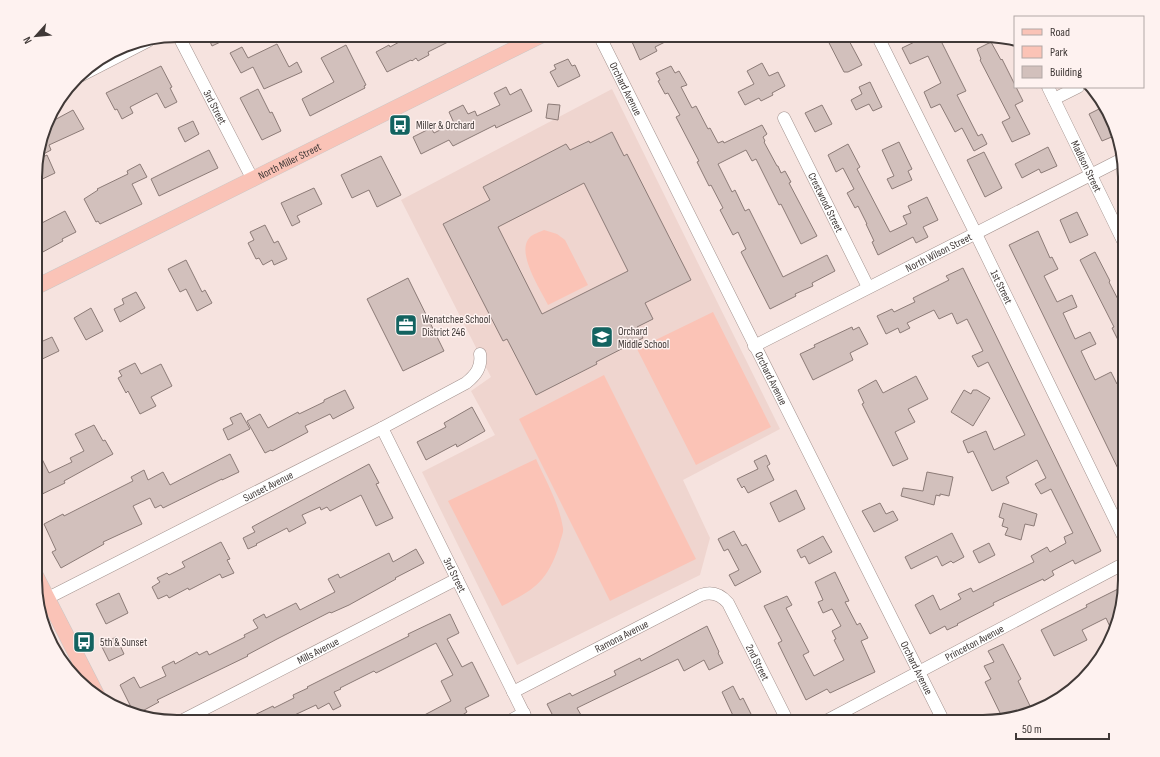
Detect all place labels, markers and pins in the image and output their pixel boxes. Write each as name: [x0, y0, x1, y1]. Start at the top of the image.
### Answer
bus stop icon: Miller & Orchard: [387, 112, 413, 138]
place label: Miller & Orchard: [416, 119, 475, 132]
office icon: Wenatchee School District 246: [393, 312, 419, 338]
place label: Wenatchee School District 246: [422, 313, 490, 339]
school or university icon: Orchard Middle School: [589, 324, 615, 350]
place label: Orchard Middle School: [618, 325, 669, 351]
bus stop icon: 5th & Sunset: [71, 629, 97, 655]
place label: 5th & Sunset: [100, 636, 148, 649]

